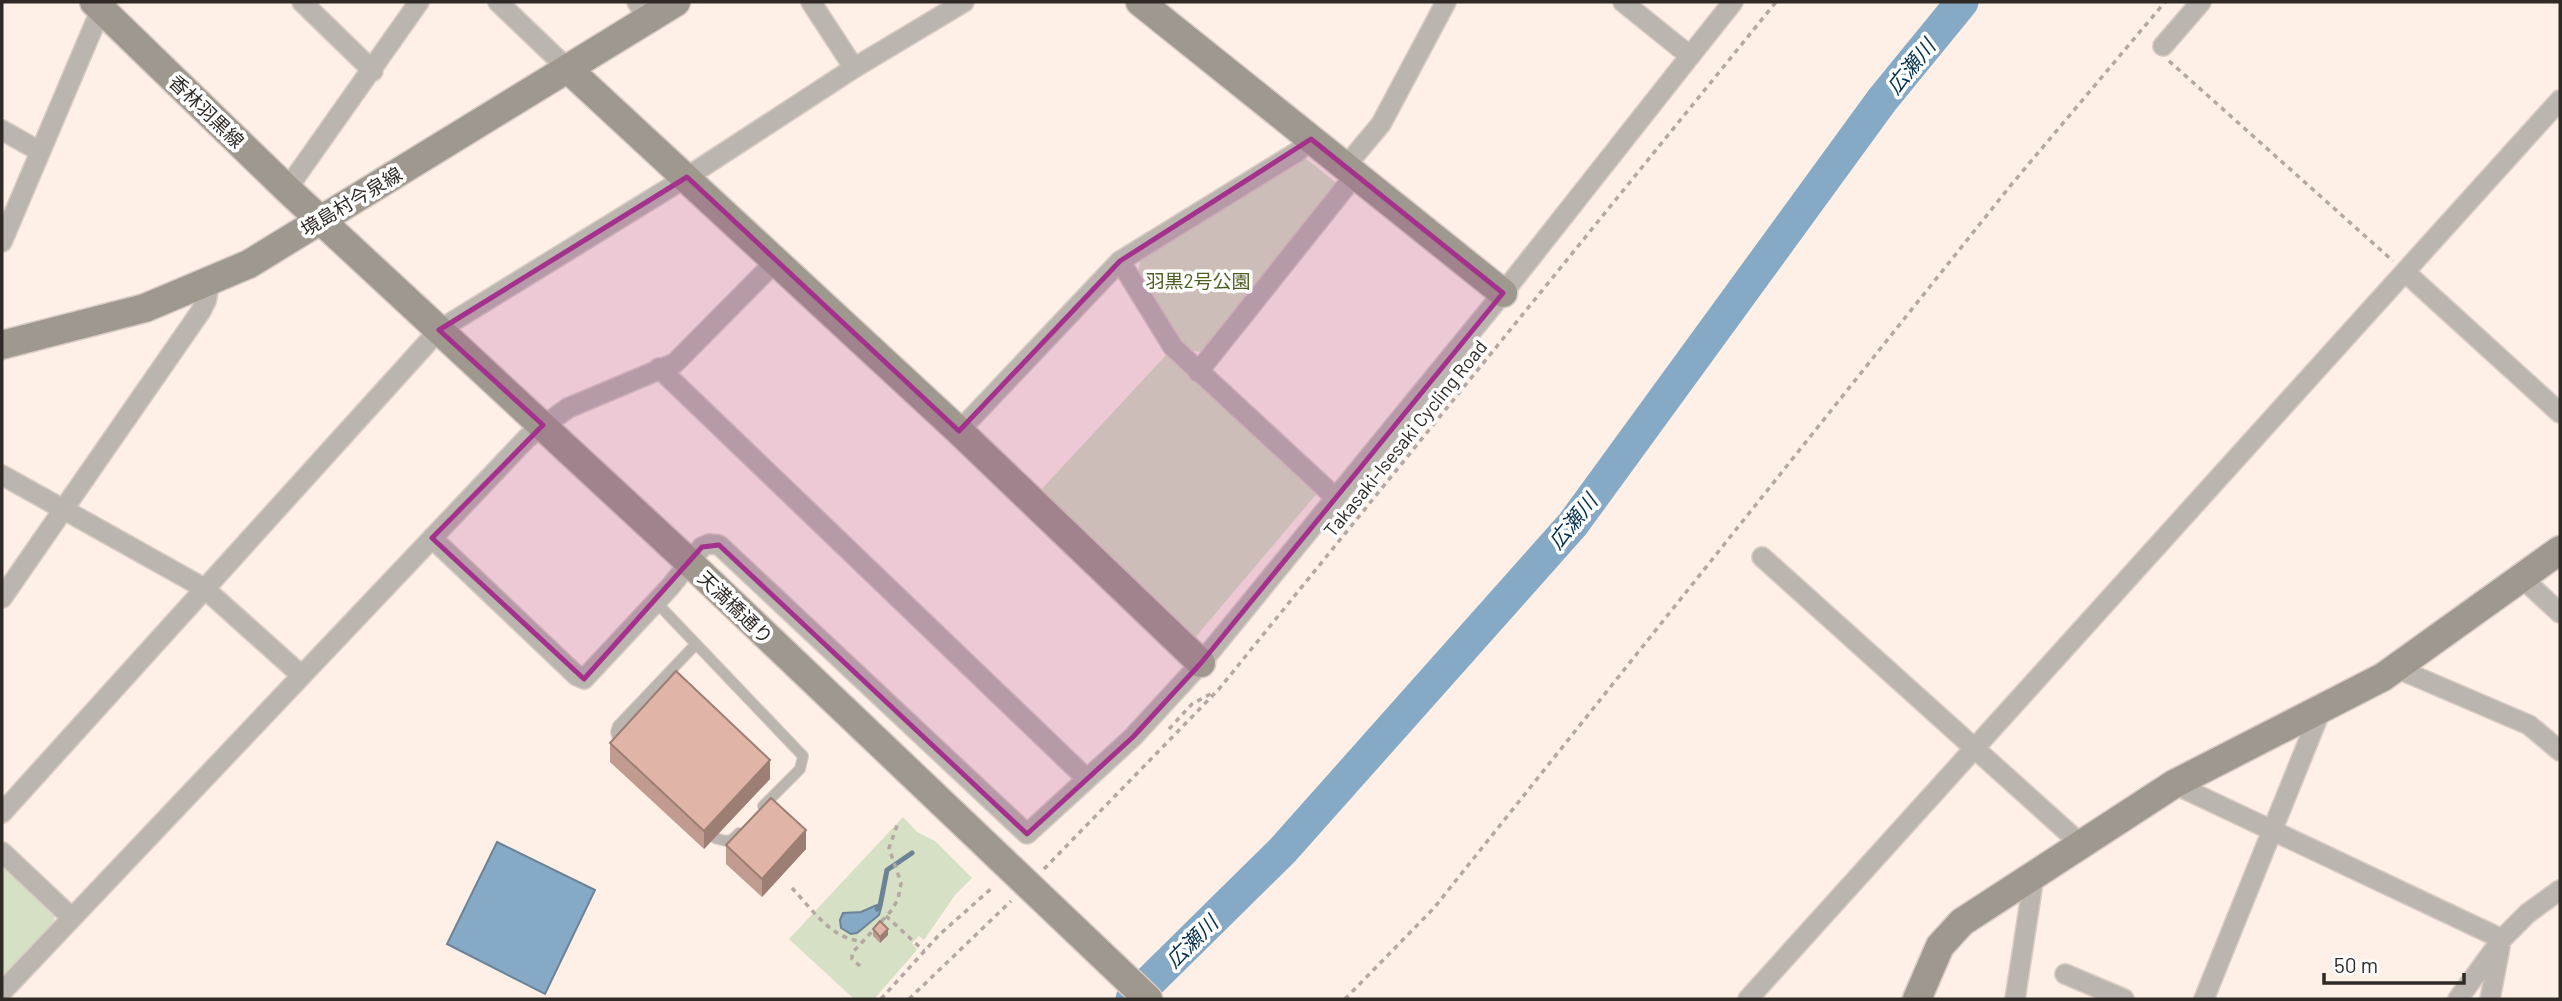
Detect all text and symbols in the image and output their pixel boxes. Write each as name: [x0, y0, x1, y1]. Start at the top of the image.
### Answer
water label: 広瀬川: [1880, 32, 1941, 98]
street label: 香林羽黒線: [165, 70, 249, 152]
street label: 境島村今泉線: [296, 162, 406, 240]
park label: 羽黒2号公園: [1145, 269, 1251, 292]
street label: Takasaki-Isesaki Cycling Road: [1319, 335, 1491, 541]
water label: 広瀬川: [1542, 487, 1603, 553]
street label: 天満橋通り: [694, 566, 778, 648]
water label: 広瀬川: [1160, 908, 1224, 972]
scale bar: [2324, 942, 2464, 986]
text: 50 m: [2334, 952, 2378, 977]

